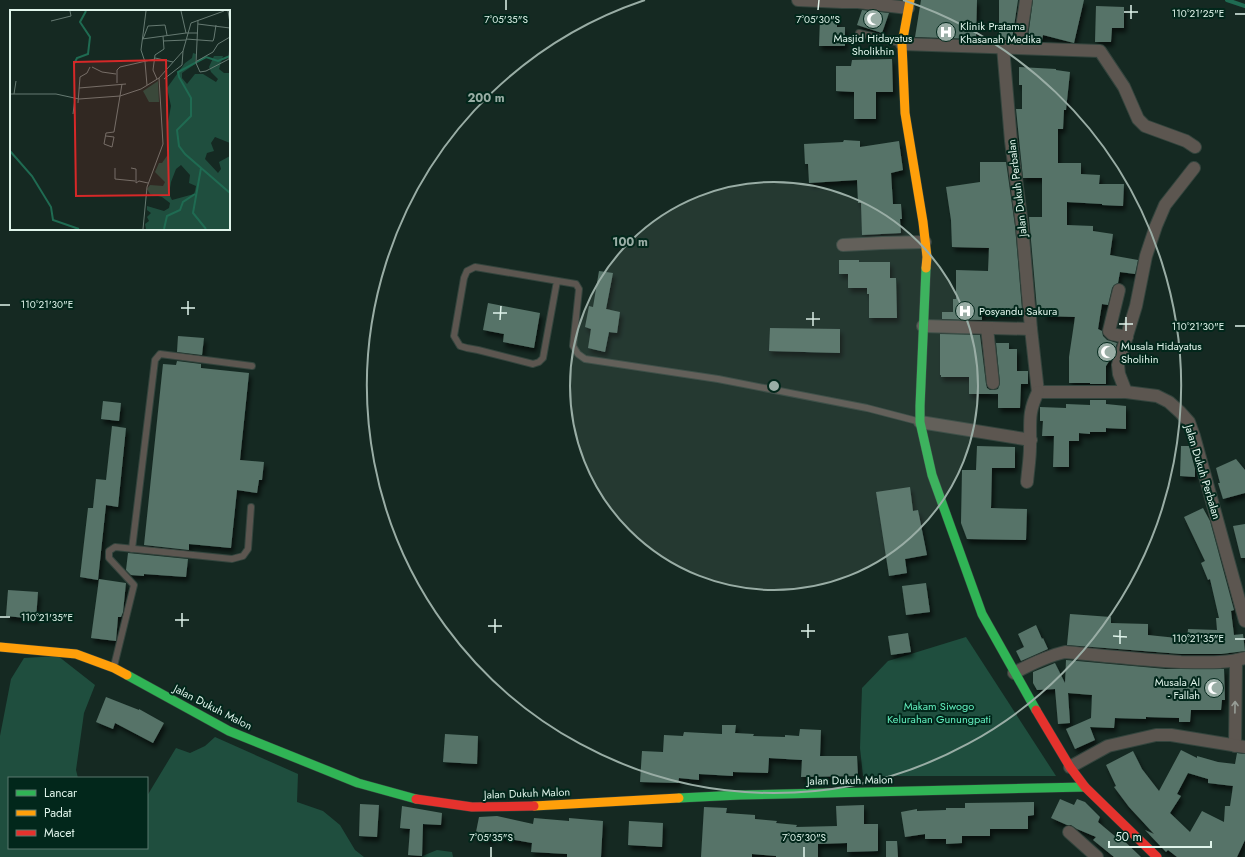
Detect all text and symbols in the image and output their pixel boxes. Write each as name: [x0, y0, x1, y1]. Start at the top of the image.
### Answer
text: 110°21'25"E: [1172, 6, 1224, 21]
mosque icon: Masjid Hidayatus Sholikhin: [862, 8, 884, 30]
inset map: [10, 10, 230, 230]
text: 7°05'35"S: [484, 12, 528, 27]
text: 7°05'30"S: [796, 12, 841, 27]
place label: Klinik Pratama Khasanah Medika: [960, 18, 1041, 47]
hospital icon: Klinik Pratama Khasanah Medika: [935, 21, 957, 43]
place label: Masjid Hidayatus Sholikhin: [833, 30, 913, 59]
text: 200 m: [467, 89, 505, 107]
street label: Jalan Dukuh Perbalan: [1003, 138, 1031, 240]
text: 100 m: [612, 233, 648, 251]
text: 110°21'30"E: [21, 297, 73, 312]
hospital icon: Posyandu Sakura: [954, 300, 976, 322]
place label: Posyandu Sakura: [979, 303, 1057, 319]
text: 110°21'30"E: [1172, 319, 1224, 334]
place label: Musala Hidayatus Sholihin: [1121, 338, 1202, 367]
mosque icon: Musala Hidayatus Sholihin: [1096, 341, 1118, 363]
centre of rings: [767, 379, 781, 393]
street label: Jalan Dukuh Perbalan: [1180, 421, 1225, 521]
text: 110°21'35"E: [21, 610, 73, 625]
text: 110°21'35"E: [1172, 631, 1224, 646]
place label: Musala Al - Fallah: [1155, 674, 1200, 703]
mosque icon: Musala Al - Fallah: [1203, 677, 1225, 699]
street label: Jalan Dukuh Malon: [169, 679, 255, 734]
park label: Makam Siwogo Kelurahan Gunungpati: [887, 698, 991, 727]
one-way arrow: [1231, 701, 1239, 714]
street label: Jalan Dukuh Malon: [805, 771, 893, 789]
legend: [8, 777, 148, 849]
text: Lancar: [44, 784, 78, 802]
street label: Jalan Dukuh Malon: [482, 784, 570, 803]
text: Padat: [44, 804, 72, 822]
scale bar: [1109, 823, 1211, 849]
text: Macet: [44, 824, 74, 842]
text: 50 m: [1115, 828, 1142, 846]
text: 7°05'35"S: [469, 830, 513, 845]
text: 7°05'30"S: [782, 830, 827, 845]

